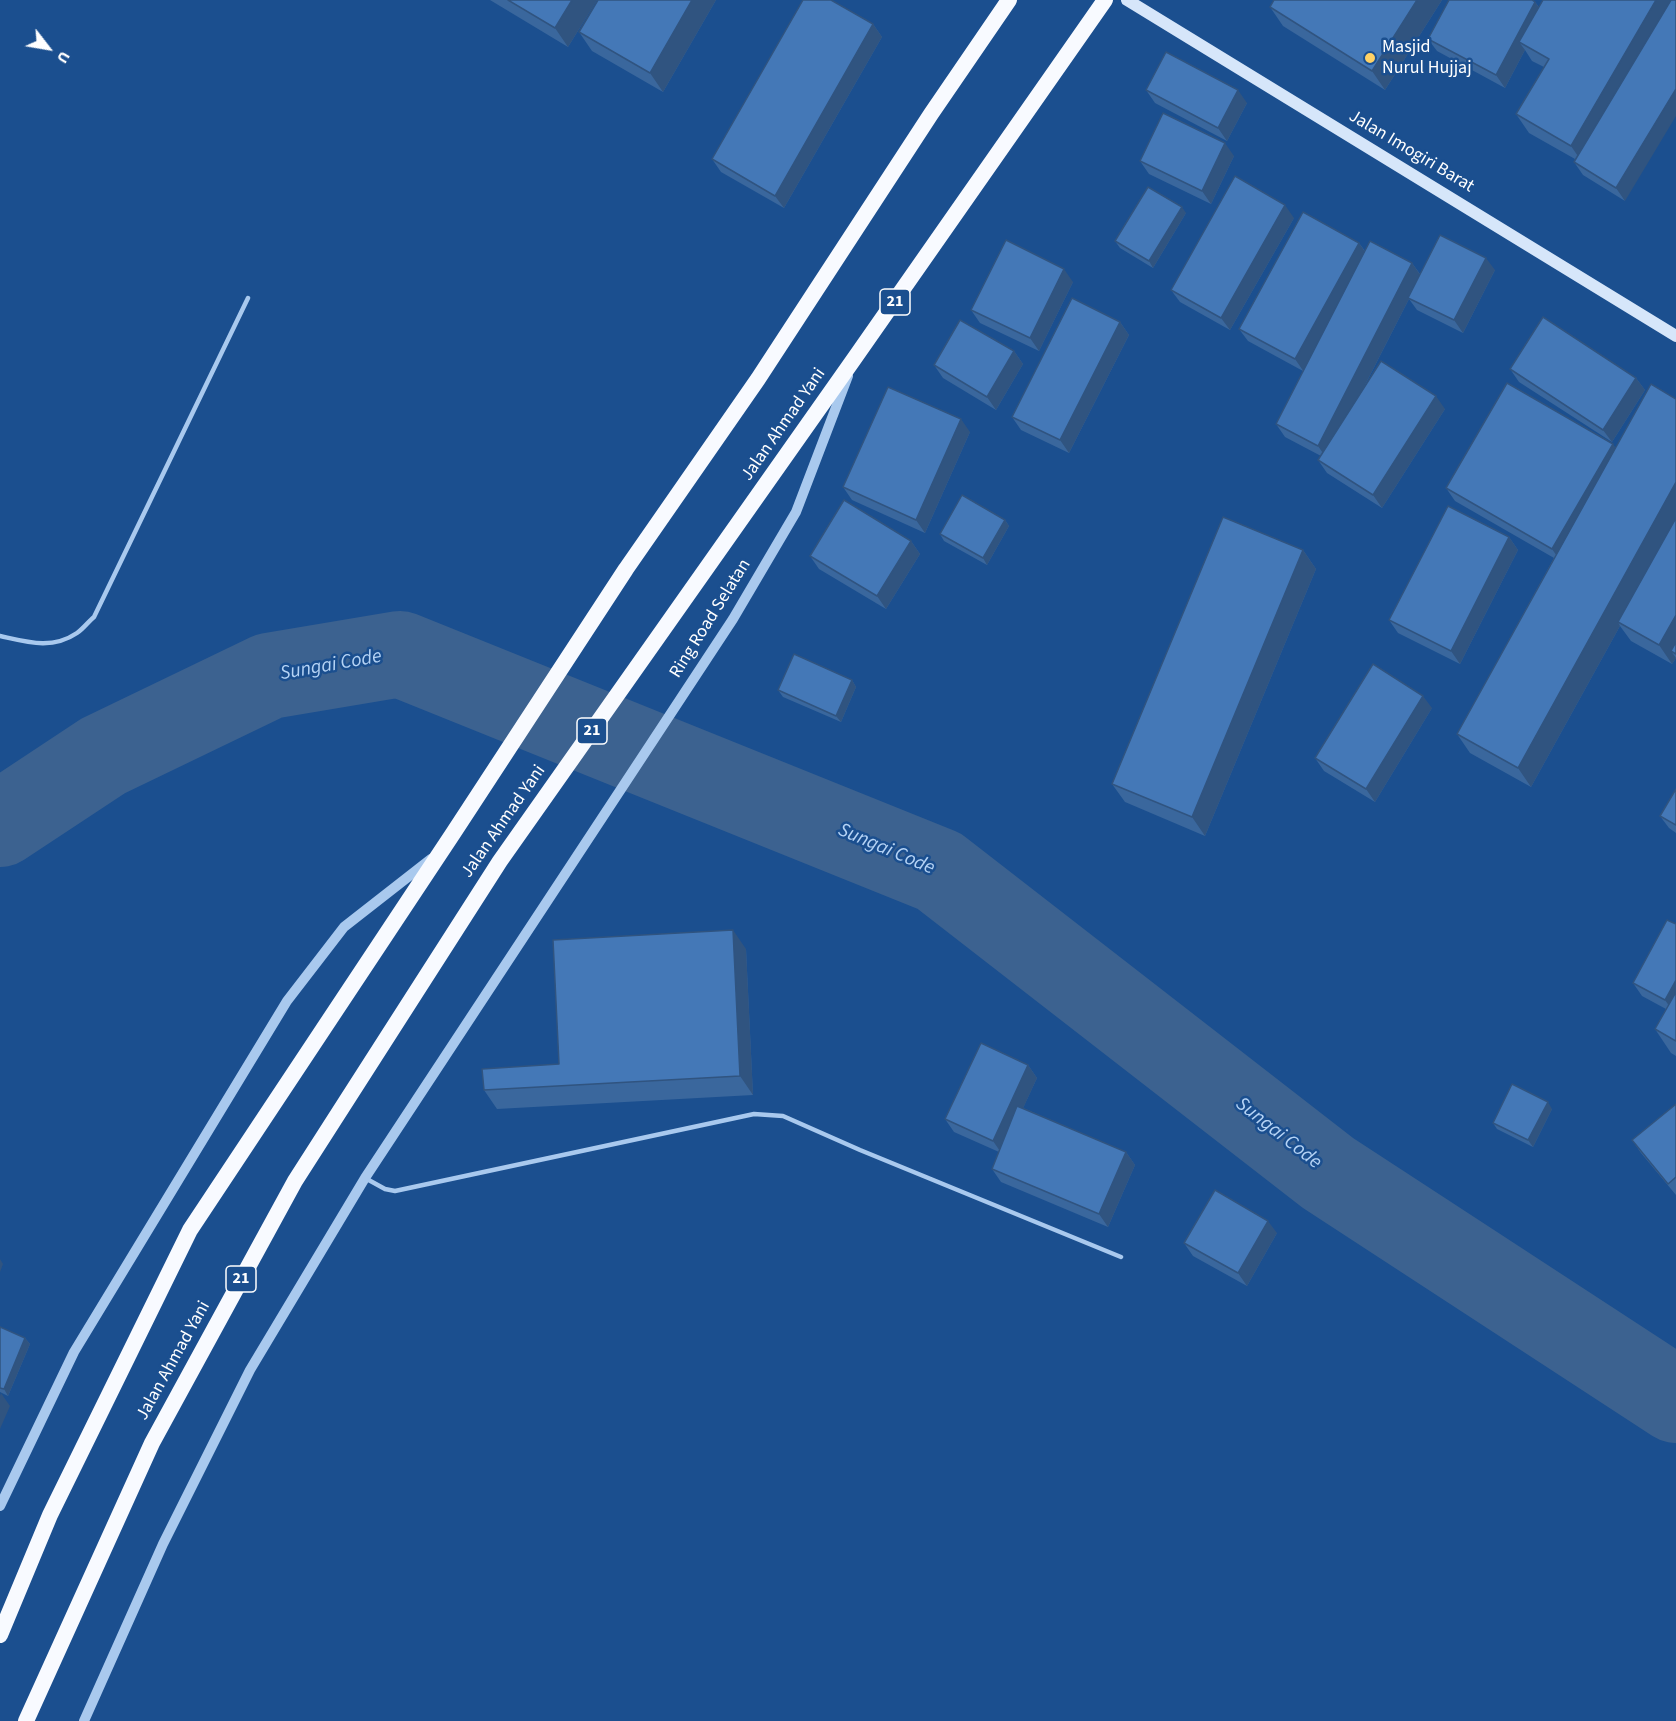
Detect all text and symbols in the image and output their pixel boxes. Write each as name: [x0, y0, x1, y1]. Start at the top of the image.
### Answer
north arrow: [18, 18, 78, 78]
place label: Masjid Nurul Hujjaj: [1382, 37, 1472, 80]
text: U: [51, 47, 76, 67]
marker: Masjid Nurul Hujjaj: [1363, 51, 1377, 65]
street label: Jalan Imogiri Barat: [1344, 106, 1478, 198]
road number: 21: [880, 289, 910, 315]
street label: Jalan Ahmad Yani: [737, 364, 831, 486]
street label: Ring Road Selatan: [666, 556, 756, 682]
water label: Sungai Code: [278, 645, 384, 687]
road number: 21: [577, 718, 607, 744]
street label: Jalan Ahmad Yani: [457, 761, 551, 883]
water label: Sungai Code: [834, 819, 938, 881]
water label: Sungai Code: [1230, 1093, 1326, 1175]
road number: 21: [226, 1266, 256, 1292]
street label: Jalan Ahmad Yani: [132, 1298, 216, 1424]

